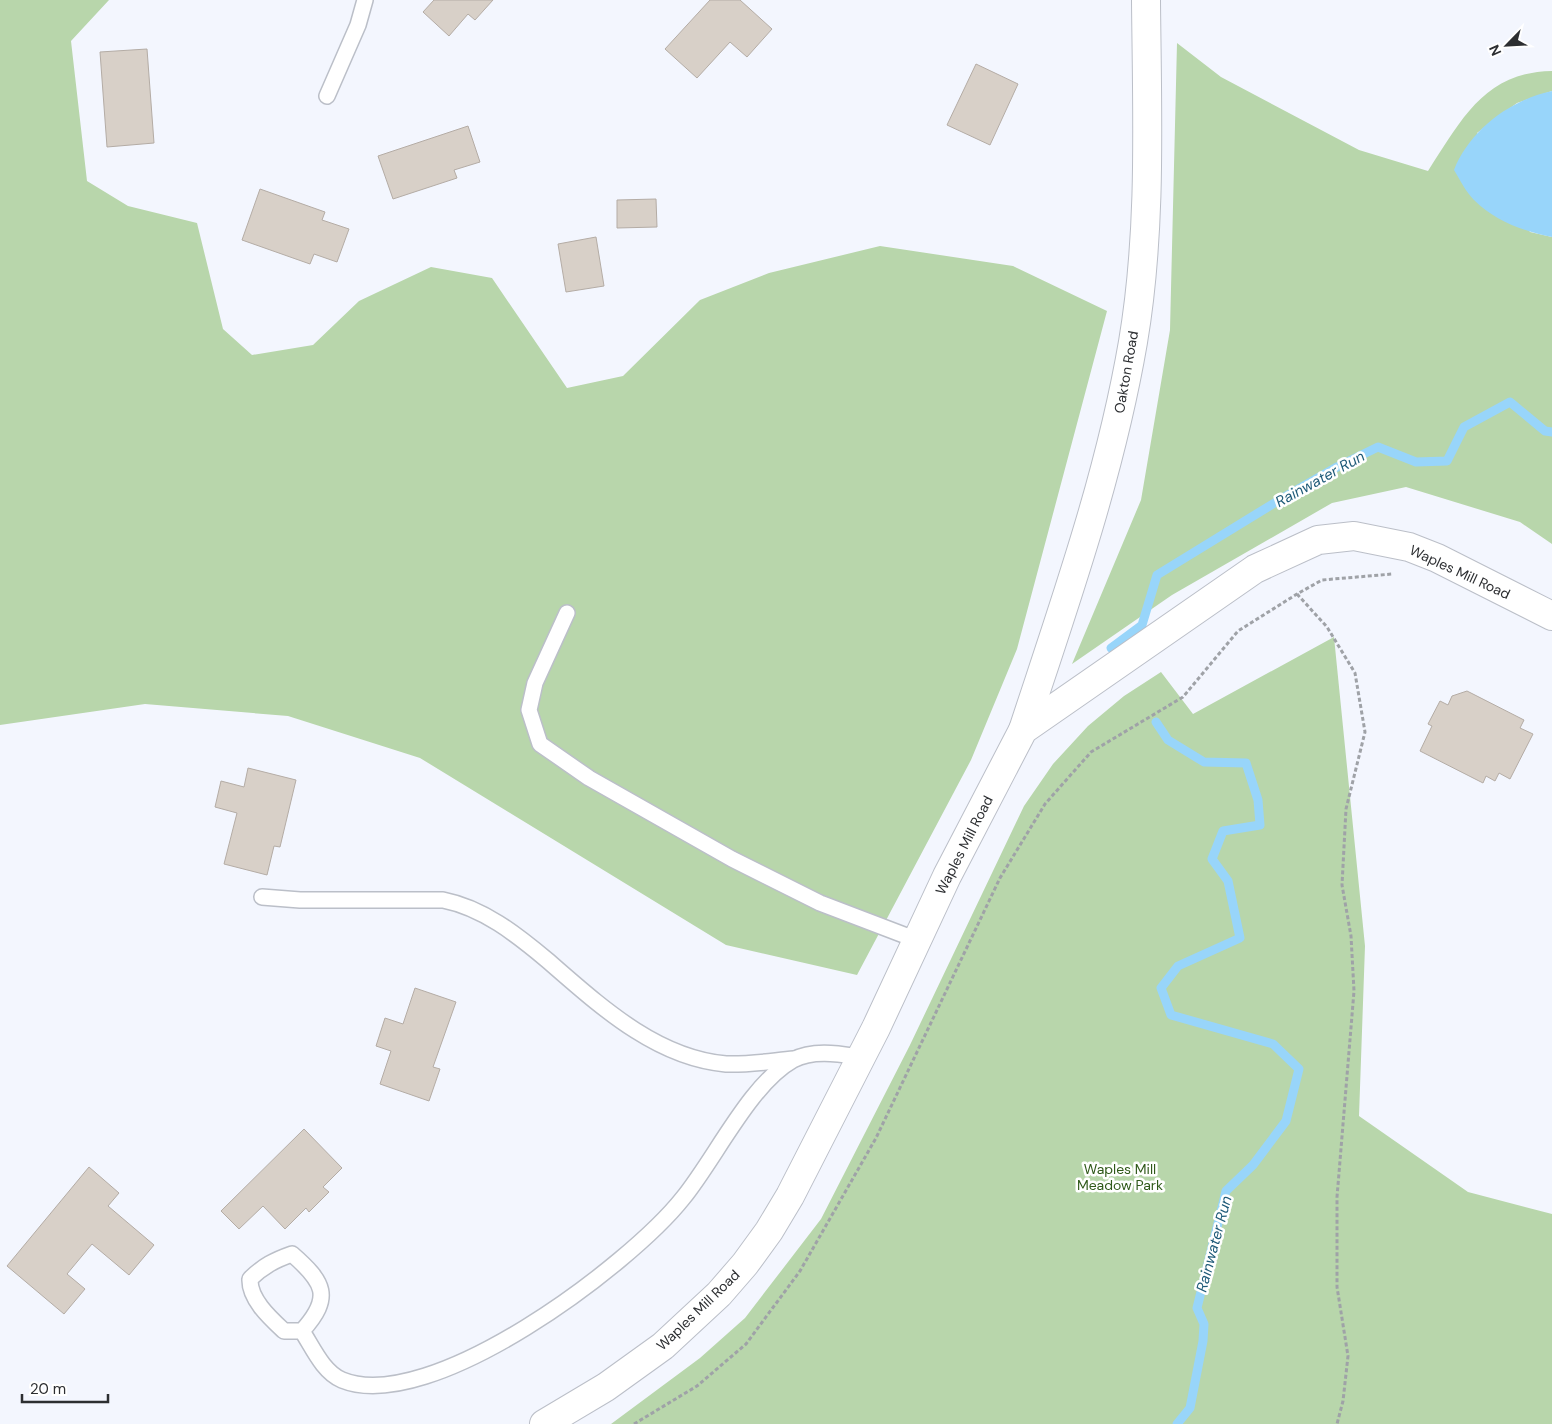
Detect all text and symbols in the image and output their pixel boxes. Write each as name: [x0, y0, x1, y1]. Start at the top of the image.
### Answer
north arrow: [1482, 20, 1532, 70]
text: N: [1485, 42, 1505, 59]
street label: Oakton Road: [1110, 329, 1142, 415]
water label: Rainwater Run: [1272, 446, 1368, 512]
street label: Waples Mill Road: [1407, 541, 1513, 603]
street label: Waples Mill Road: [931, 792, 997, 898]
park label: Waples Mill Meadow Park: [1077, 1160, 1163, 1194]
water label: Rainwater Run: [1192, 1193, 1237, 1294]
street label: Waples Mill Road: [653, 1266, 743, 1354]
scale bar: [22, 1372, 109, 1404]
text: 20 m: [30, 1379, 66, 1399]

